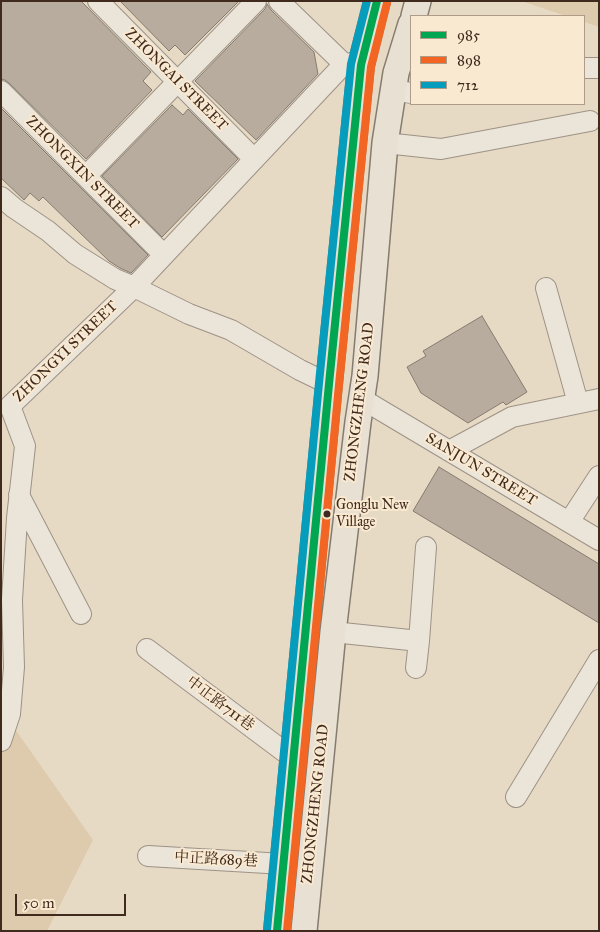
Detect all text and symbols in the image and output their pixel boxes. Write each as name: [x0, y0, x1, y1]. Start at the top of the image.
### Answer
legend: [410, 15, 585, 105]
street label: ZHONGAI STREET: [121, 25, 231, 135]
text: 985: [457, 26, 480, 44]
text: 898: [457, 51, 481, 69]
text: 712: [457, 76, 478, 94]
street label: ZHONGXIN STREET: [22, 113, 142, 233]
street label: ZHONGYI STREET: [10, 298, 122, 406]
street label: ZHONGZHENG ROAD: [341, 321, 379, 483]
street label: SANJUN STREET: [422, 430, 540, 510]
place label: Gonglu New Village: [336, 498, 408, 530]
marker: Gonglu New Village: [322, 509, 332, 519]
street label: 中正路711巷: [183, 673, 257, 735]
street label: ZHONGZHENG ROAD: [299, 723, 333, 885]
street label: 中正路689巷: [174, 849, 258, 871]
scale bar: [18, 884, 129, 916]
text: 50 m: [23, 894, 55, 912]

